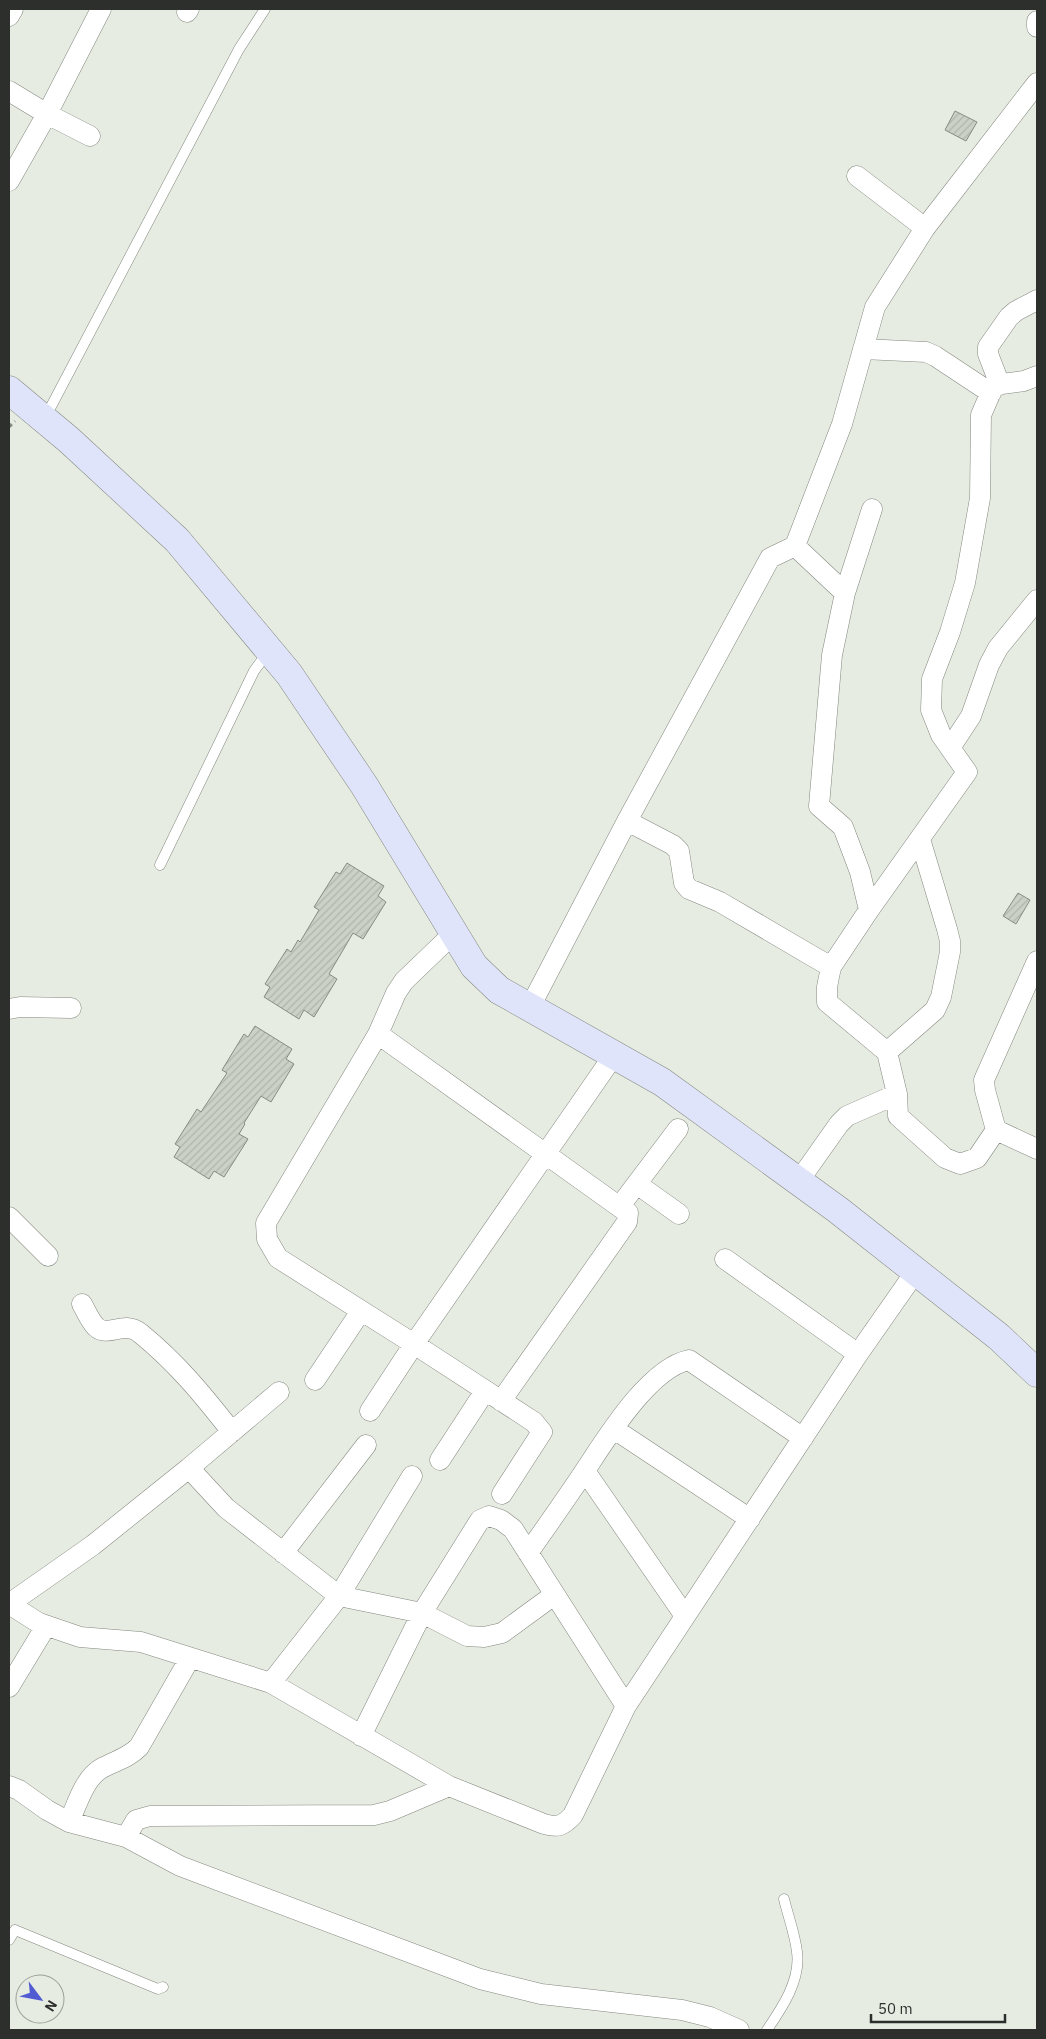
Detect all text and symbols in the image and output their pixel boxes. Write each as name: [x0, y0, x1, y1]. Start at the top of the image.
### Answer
north arrow: [15, 1974, 65, 2024]
scale bar: [871, 1992, 1005, 2024]
text: N: [41, 1997, 61, 2015]
text: 50 m: [878, 1999, 913, 2018]

